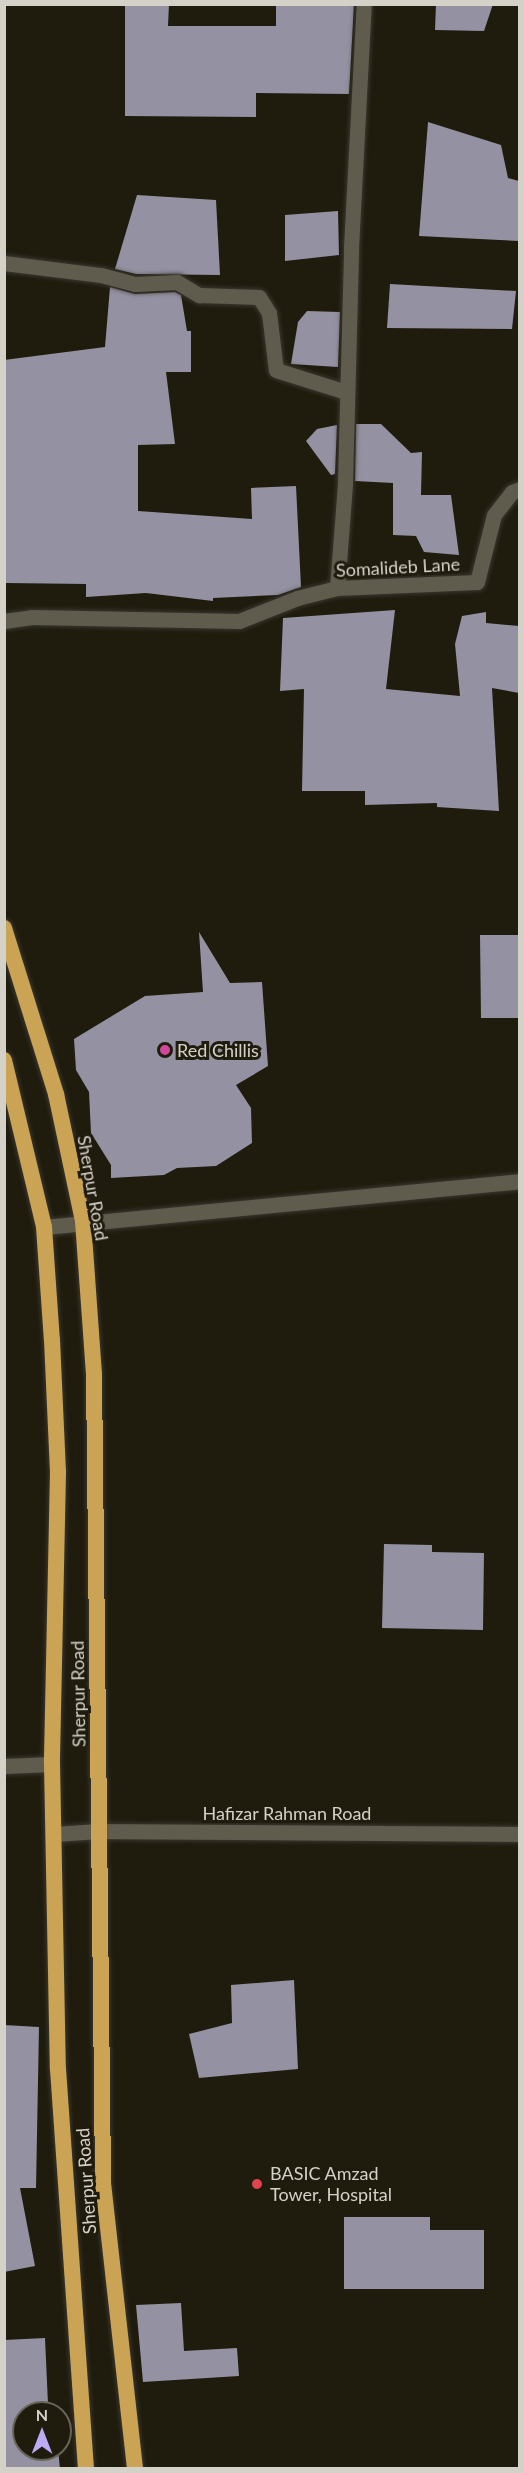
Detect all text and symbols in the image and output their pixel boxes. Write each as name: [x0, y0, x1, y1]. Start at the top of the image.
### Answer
street label: Somalideb Lane: [335, 553, 461, 581]
place label: Red Chillis: [177, 1039, 259, 1061]
marker: Red Chillis: [158, 1043, 172, 1057]
street label: Sherpur Road: [73, 1133, 113, 1243]
street label: Sherpur Road: [66, 1640, 90, 1748]
street label: Hafizar Rahman Road: [202, 1802, 372, 1824]
street label: Sherpur Road: [71, 2127, 101, 2235]
place label: BASIC Amzad Tower, Hospital: [270, 2163, 392, 2206]
marker: BASIC Amzad Tower, Hospital: [248, 2175, 266, 2193]
north arrow: [12, 2401, 72, 2461]
text: N: [36, 2405, 48, 2424]

